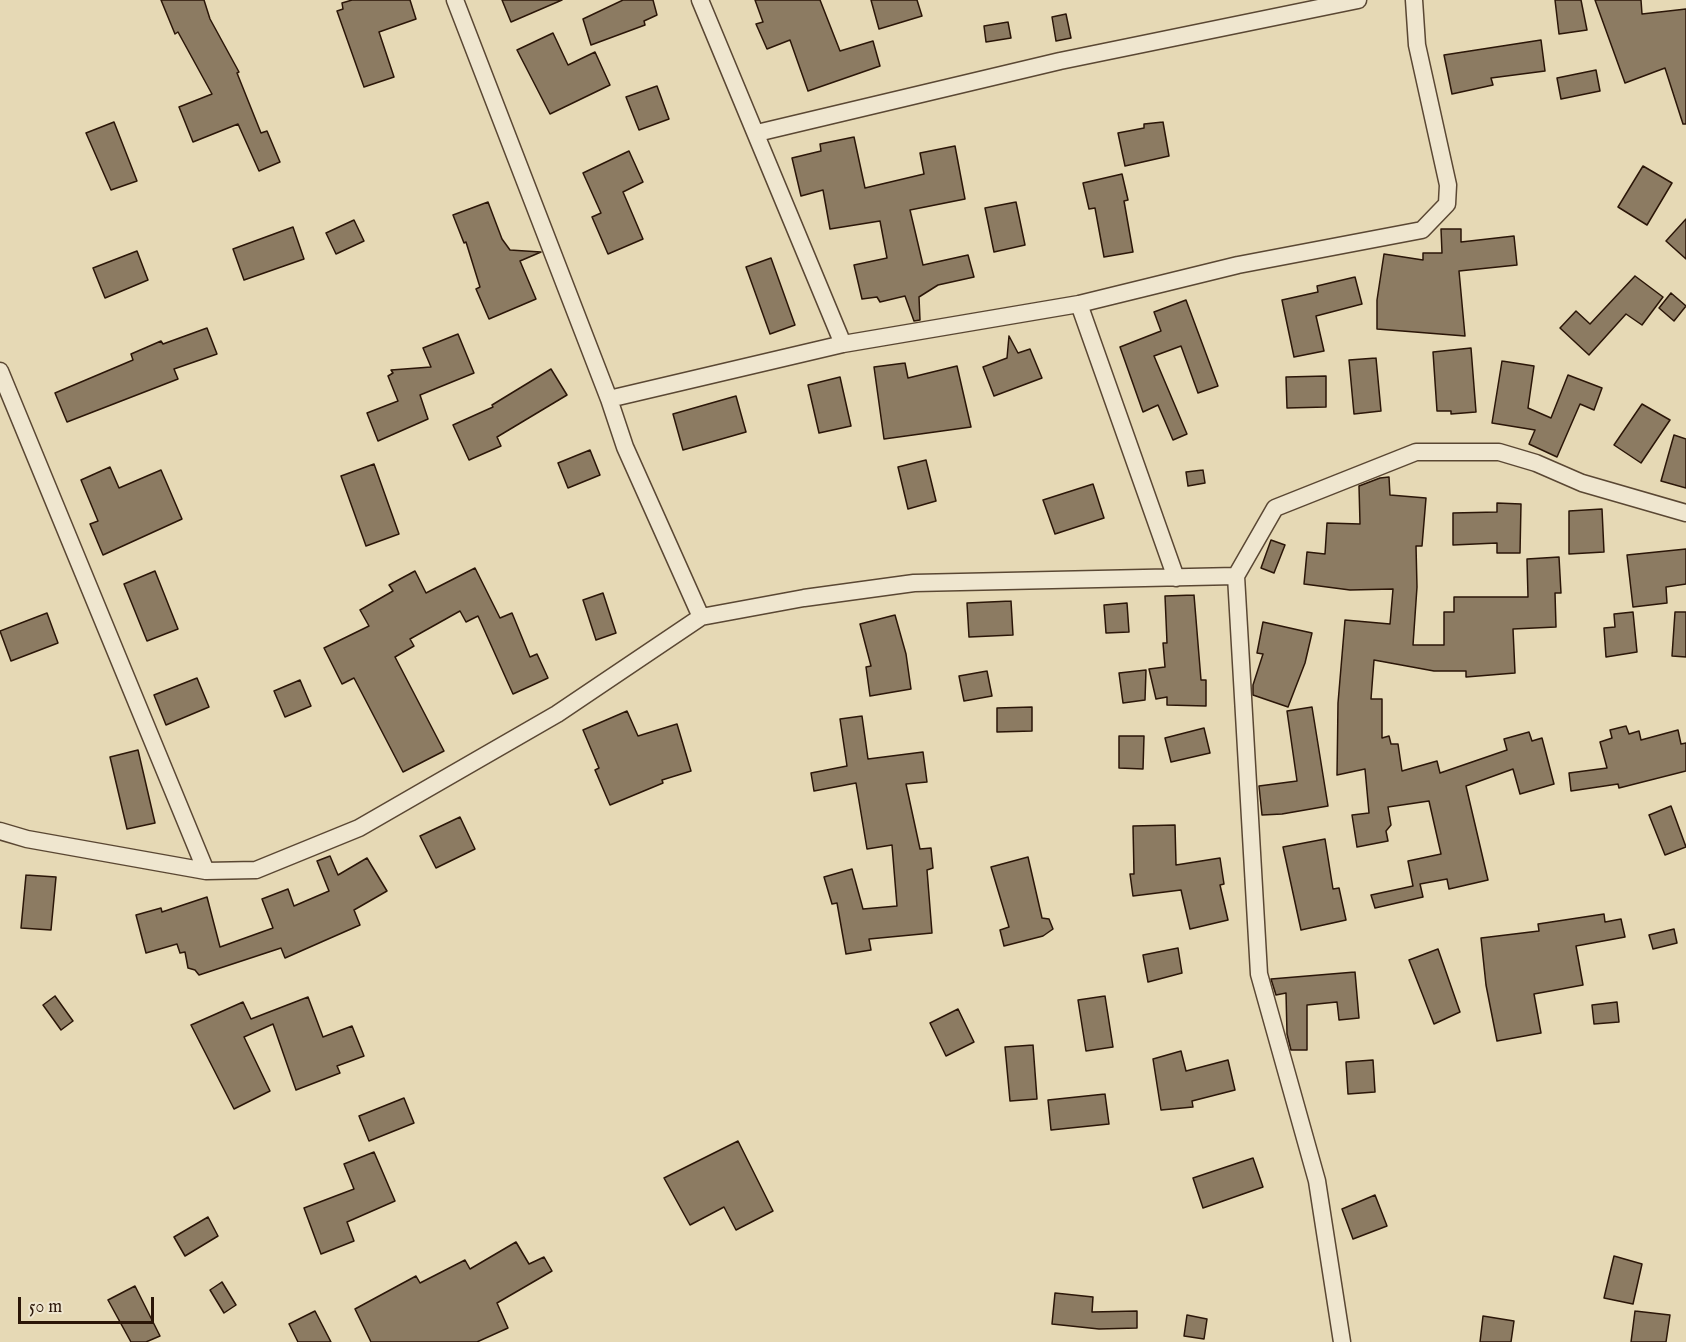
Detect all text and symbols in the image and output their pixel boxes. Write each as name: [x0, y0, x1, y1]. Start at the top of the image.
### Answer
scale bar: [21, 1285, 158, 1323]
text: 50 m: [29, 1296, 62, 1319]

